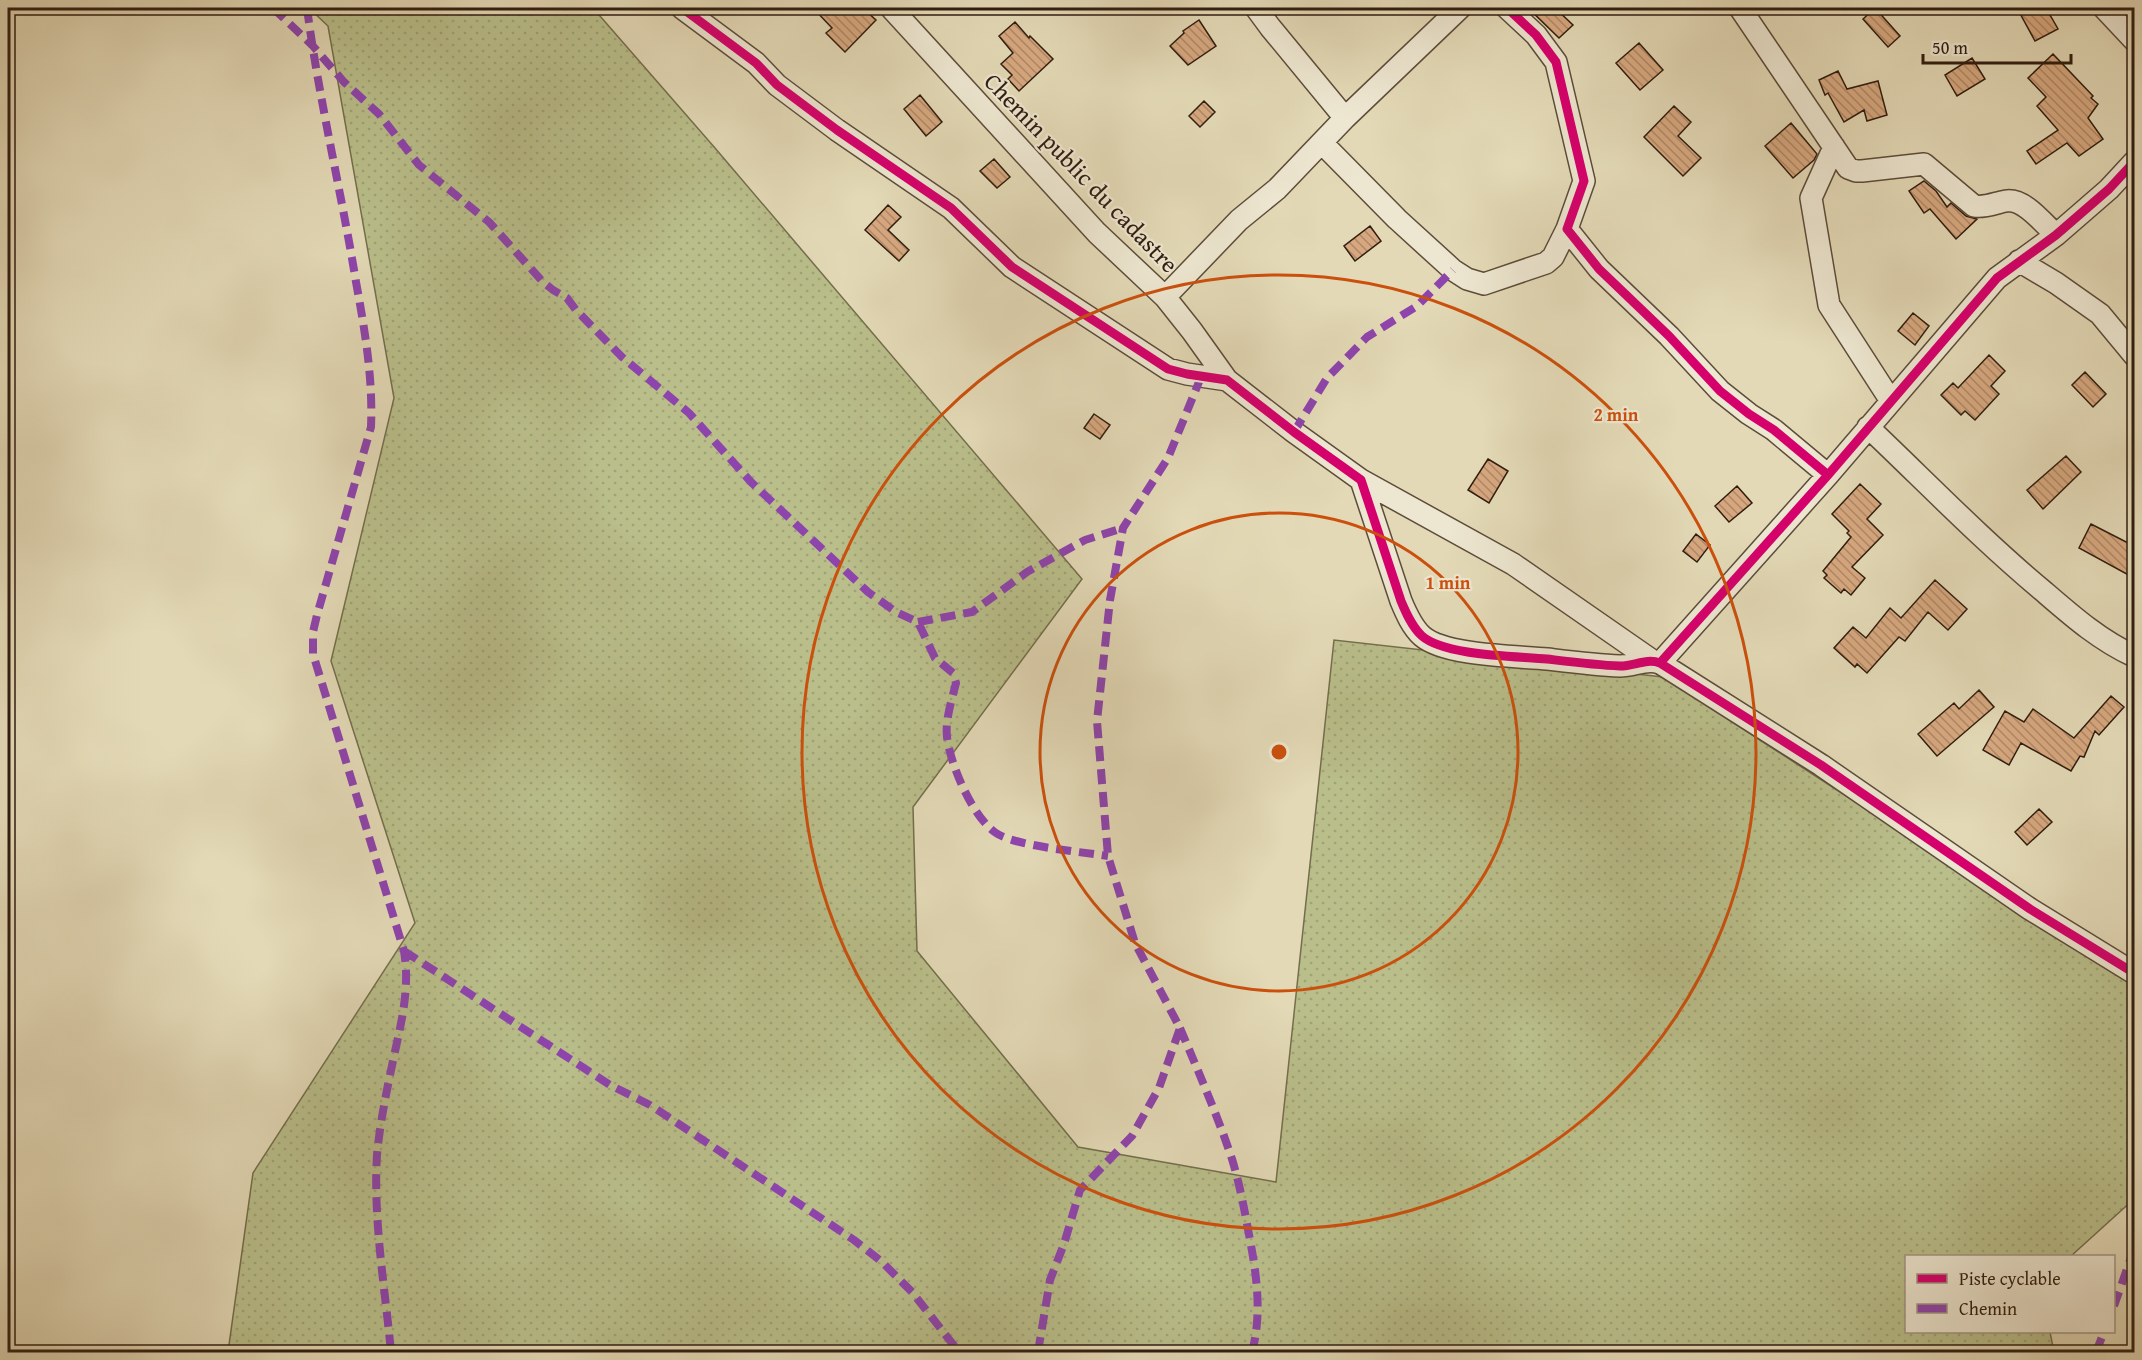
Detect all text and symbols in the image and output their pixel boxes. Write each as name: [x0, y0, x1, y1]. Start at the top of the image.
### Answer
scale bar: [1923, 27, 2072, 65]
text: 50 m: [1932, 34, 1968, 61]
street label: Chemin public du cadastre: [976, 65, 1187, 281]
text: 2 min: [1594, 401, 1639, 428]
text: 1 min: [1426, 569, 1471, 596]
centre of rings: [1269, 742, 1289, 762]
legend: [1905, 1255, 2115, 1333]
text: Piste cyclable: [1959, 1265, 2061, 1292]
text: Chemin: [1959, 1295, 2017, 1322]

